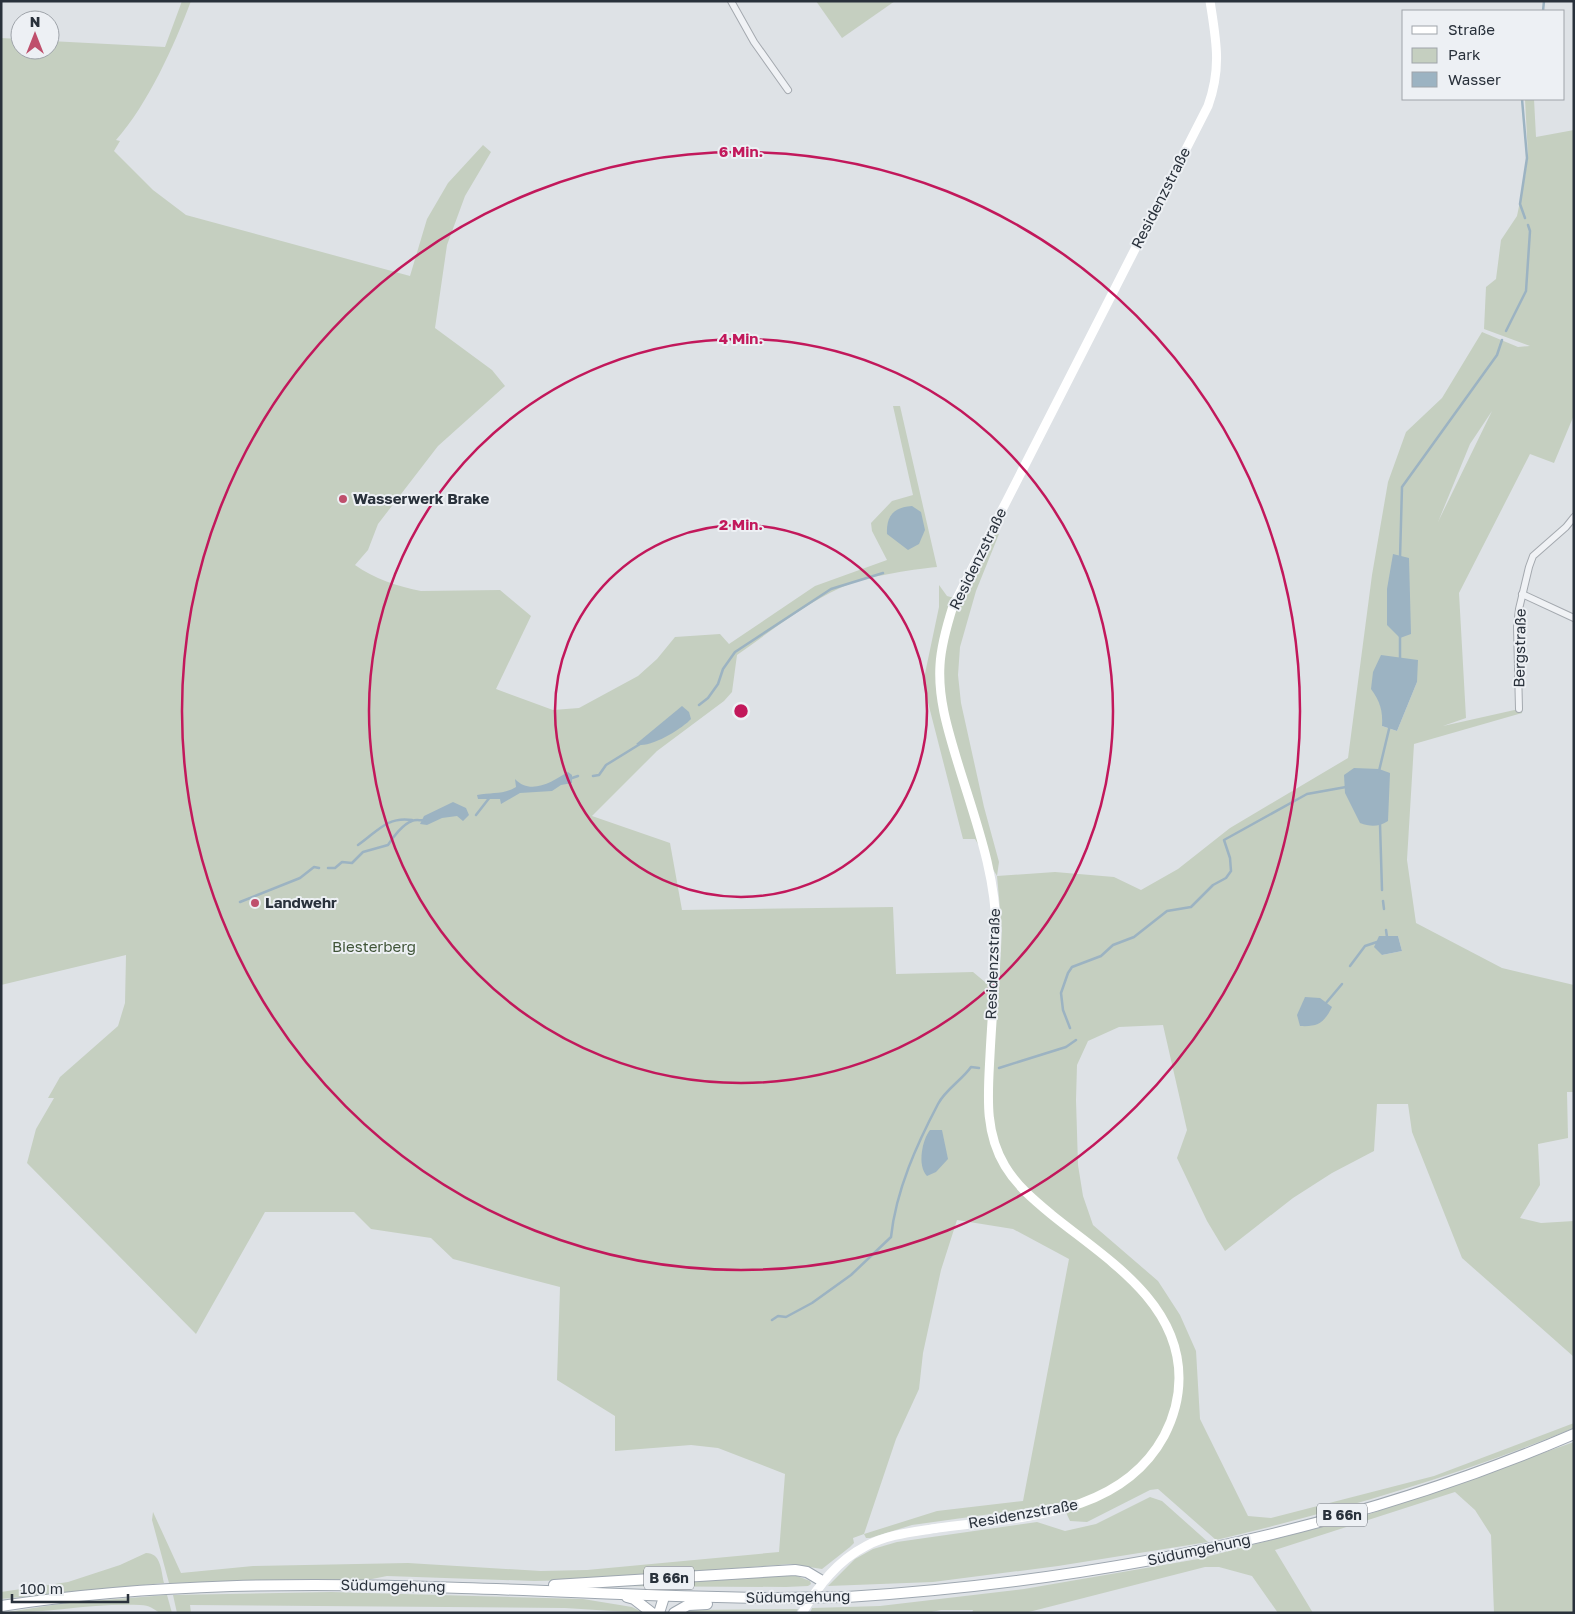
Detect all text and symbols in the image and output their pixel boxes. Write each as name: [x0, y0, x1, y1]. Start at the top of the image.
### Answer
north arrow: [10, 10, 60, 60]
legend: [1402, 10, 1565, 100]
text: N: [30, 13, 40, 30]
text: Straße: [1448, 20, 1495, 38]
text: Park: [1448, 45, 1481, 63]
text: Wasser: [1448, 70, 1501, 88]
text: 6 Min.: [719, 142, 763, 160]
street label: Residenzstraße: [1127, 144, 1193, 251]
text: 4 Min.: [719, 329, 763, 347]
place label: Wasserwerk Brake: [353, 489, 490, 507]
marker: Wasserwerk Brake: [337, 493, 349, 505]
street label: Residenzstraße: [945, 504, 1010, 612]
text: 2 Min.: [719, 515, 763, 533]
street label: Bergstraße: [1509, 608, 1529, 688]
centre of rings: [732, 702, 750, 720]
place label: Landwehr: [265, 893, 337, 911]
marker: Landwehr: [249, 897, 261, 909]
street label: Residenzstraße: [981, 908, 1003, 1020]
park label: Biesterberg: [332, 937, 416, 955]
street label: Residenzstraße: [967, 1494, 1079, 1532]
road number: B 66n: [1317, 1504, 1367, 1526]
street label: Südumgehung: [1146, 1529, 1252, 1569]
road number: B 66n: [644, 1566, 694, 1590]
scale bar: [12, 1572, 129, 1604]
street label: Südumgehung: [340, 1575, 446, 1595]
text: 100 m: [20, 1579, 63, 1597]
street label: Südumgehung: [745, 1586, 851, 1606]

